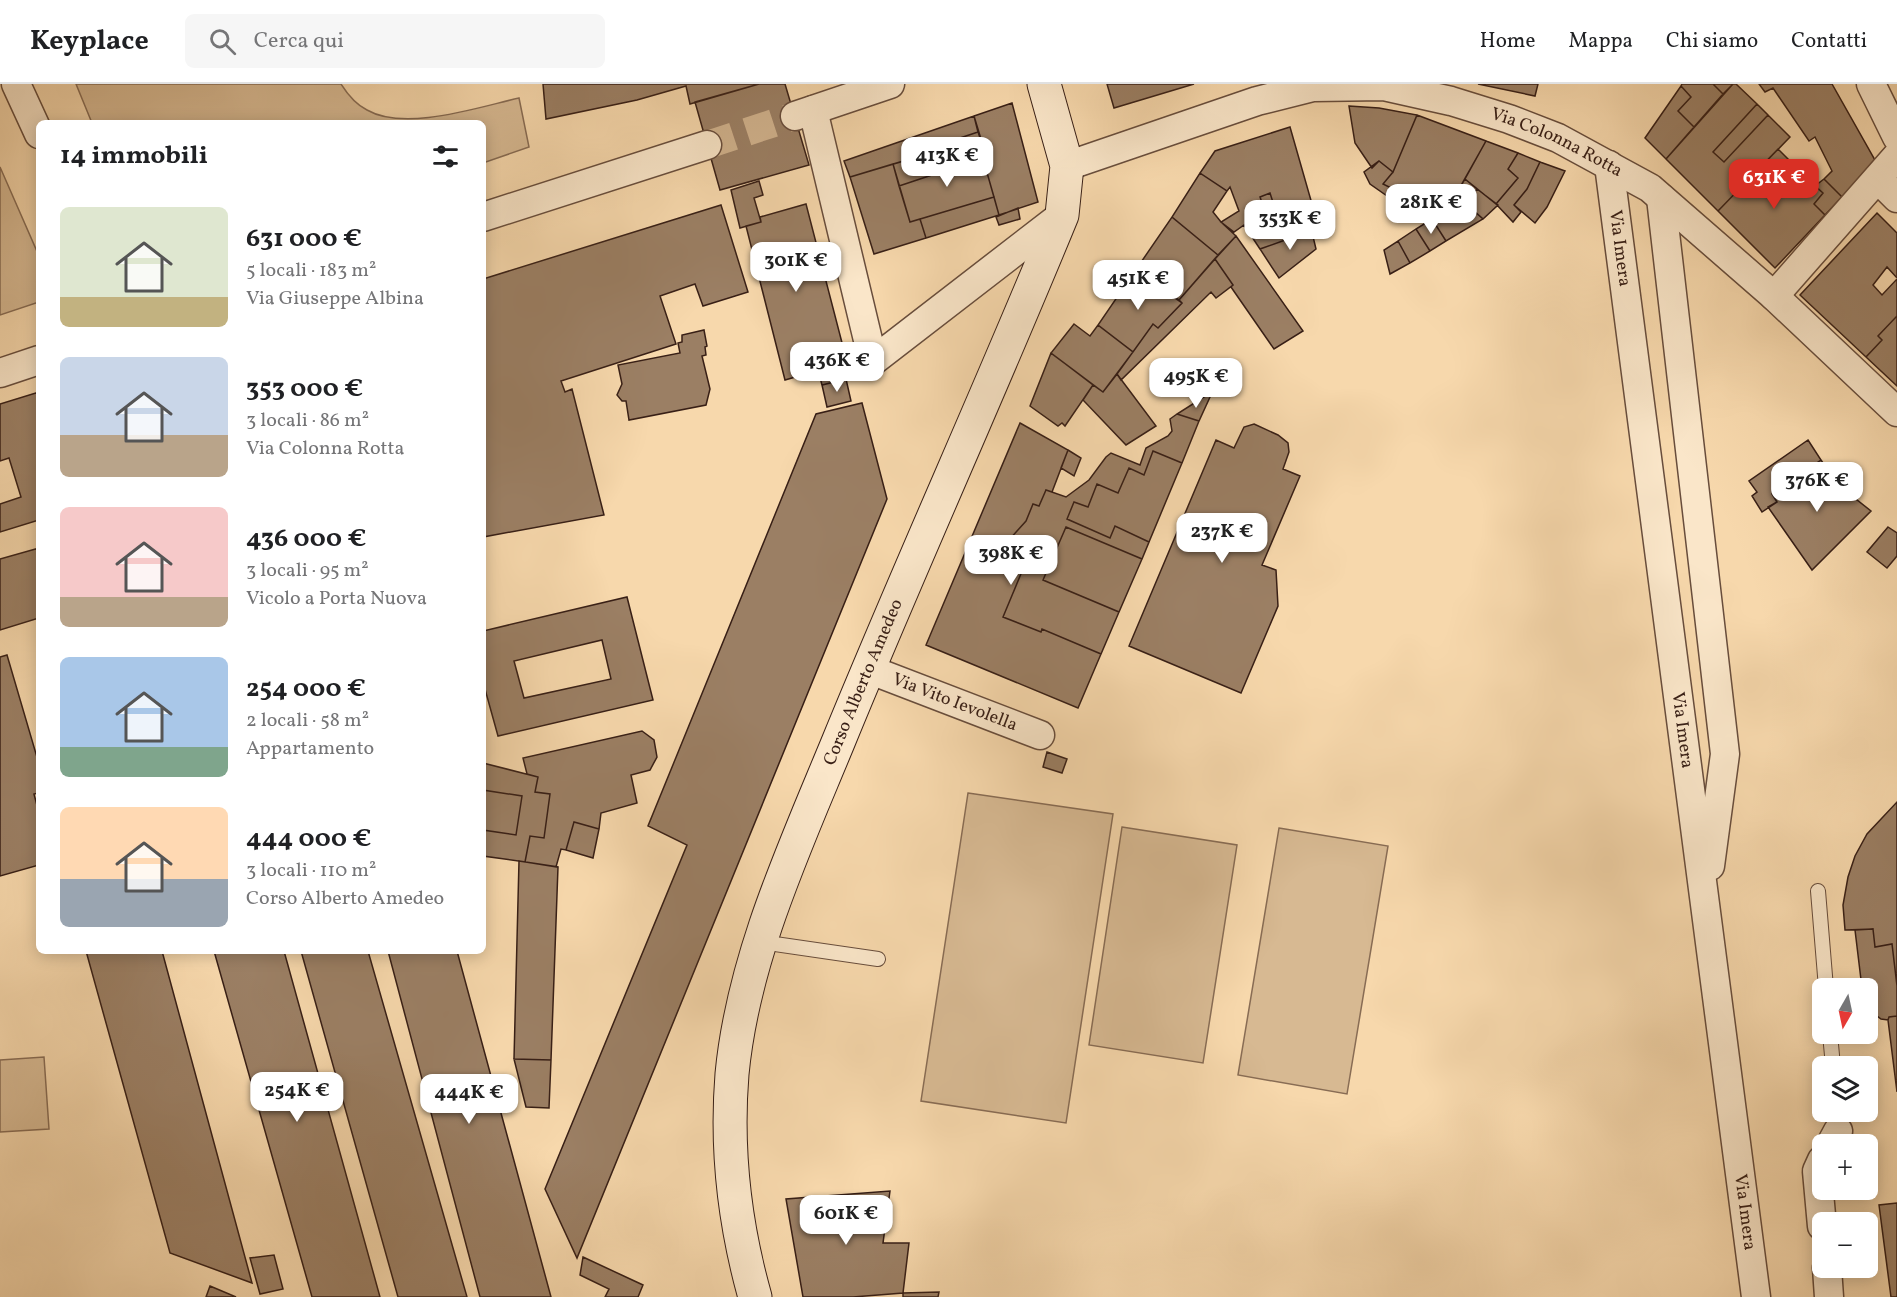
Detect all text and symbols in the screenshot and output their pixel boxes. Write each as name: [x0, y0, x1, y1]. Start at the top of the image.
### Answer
search box: [185, 14, 605, 68]
text: Keyplace: [30, 22, 149, 61]
icon: search: [206, 25, 239, 58]
text: Cerca qui: [254, 26, 344, 57]
text: Home: [1480, 27, 1535, 56]
text: Mappa: [1568, 27, 1633, 56]
text: Chi siamo: [1666, 27, 1758, 56]
text: Contatti: [1791, 27, 1867, 56]
street label: Via Colonna Rotta: [1488, 102, 1627, 183]
pin: 413K €: [898, 137, 996, 188]
text: 14 immobili: [60, 138, 208, 174]
icon: filters: [429, 140, 462, 173]
text: 413K €: [915, 142, 979, 170]
pin: 631K €: [1725, 159, 1823, 210]
text: 631K €: [1743, 164, 1805, 192]
pin: 281K €: [1382, 184, 1480, 235]
text: 281K €: [1400, 189, 1462, 217]
pin: 353K €: [1241, 200, 1339, 251]
text: 353K €: [1258, 205, 1322, 233]
street label: Via Imera: [1602, 209, 1637, 288]
text: 631 000 €: [246, 221, 362, 257]
icon: home: [108, 231, 180, 303]
pin: 301K €: [747, 242, 845, 293]
text: 301K €: [764, 247, 828, 275]
text: 5 locali · 183 m²: [246, 257, 376, 285]
pin: 451K €: [1089, 260, 1187, 311]
text: 451K €: [1107, 265, 1169, 293]
text: Via Giuseppe Albina: [246, 285, 424, 313]
pin: 436K €: [788, 342, 886, 393]
text: 436K €: [804, 347, 870, 375]
pin: 495K €: [1147, 358, 1245, 409]
text: 495K €: [1163, 363, 1229, 391]
text: 353 000 €: [246, 371, 363, 407]
icon: home: [108, 381, 180, 453]
text: 3 locali · 86 m²: [246, 407, 369, 435]
text: Via Colonna Rotta: [246, 435, 404, 463]
pin: 376K €: [1768, 462, 1866, 513]
text: 376K €: [1785, 467, 1849, 495]
pin: 237K €: [1173, 513, 1271, 564]
text: 237K €: [1190, 518, 1254, 546]
text: 436 000 €: [246, 521, 367, 557]
icon: home: [108, 531, 180, 603]
pin: 398K €: [962, 535, 1060, 586]
text: 398K €: [978, 540, 1044, 568]
text: 3 locali · 95 m²: [246, 557, 369, 585]
text: Vicolo a Porta Nuova: [246, 585, 427, 613]
street label: Corso Alberto Amedeo: [817, 595, 909, 769]
street label: Via Vito Ievolella: [889, 667, 1021, 738]
text: 254 000 €: [246, 671, 366, 707]
icon: home: [108, 681, 180, 753]
street label: Via Imera: [1665, 691, 1700, 770]
text: 2 locali · 58 m²: [246, 707, 369, 735]
text: Appartamento: [246, 735, 374, 763]
text: 444 000 €: [246, 821, 371, 857]
icon: home: [108, 831, 180, 903]
text: 3 locali · 110 m²: [246, 857, 376, 885]
text: Corso Alberto Amedeo: [246, 885, 444, 913]
north arrow: [1812, 978, 1878, 1044]
map controls: [1812, 978, 1878, 1278]
button: layers: [1812, 1056, 1878, 1122]
pin: 254K €: [248, 1072, 346, 1123]
pin: 444K €: [420, 1074, 518, 1125]
text: 254K €: [264, 1077, 330, 1105]
text: 444K €: [434, 1079, 504, 1107]
button: +: [1812, 1134, 1878, 1200]
street label: Via Imera: [1728, 1173, 1762, 1252]
pin: 601K €: [797, 1195, 895, 1246]
text: 601K €: [814, 1200, 878, 1228]
button: −: [1812, 1212, 1878, 1278]

